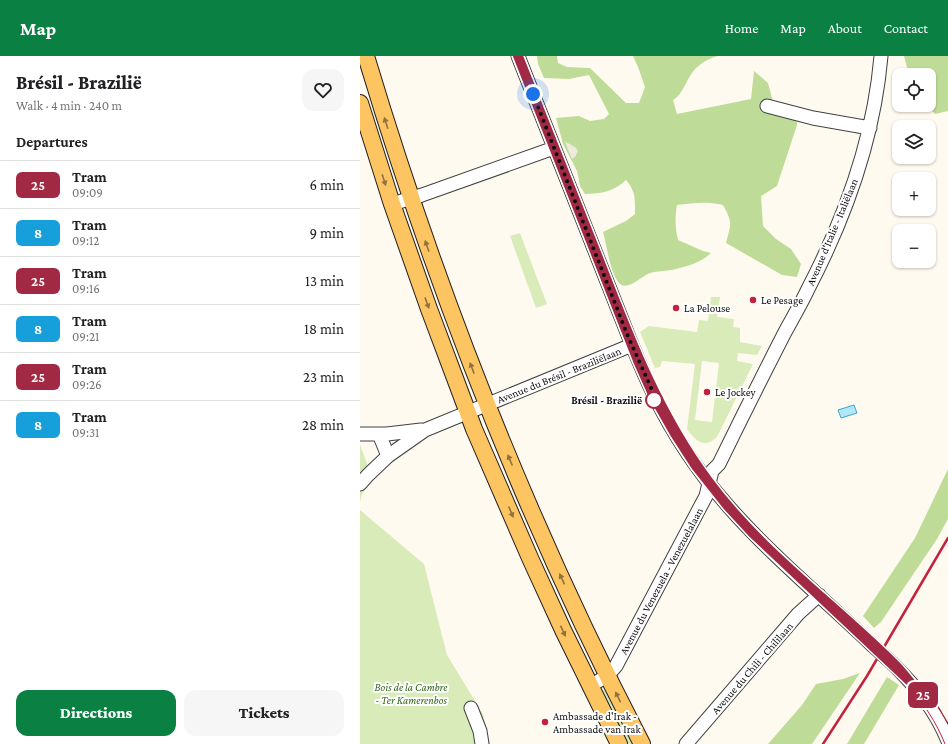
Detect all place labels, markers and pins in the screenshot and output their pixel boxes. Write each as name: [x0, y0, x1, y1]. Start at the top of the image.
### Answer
place label: Le Pesage: [761, 294, 803, 307]
marker: Le Pesage: [748, 295, 758, 305]
place label: La Pelouse: [684, 302, 730, 314]
marker: La Pelouse: [671, 303, 681, 313]
place label: Le Jockey: [715, 386, 757, 399]
marker: Le Jockey: [702, 387, 712, 397]
marker: Brésil - Brazilië: [645, 391, 663, 409]
place label: Brésil - Brazilië: [571, 393, 642, 407]
place label: Ambassade d'Irak - Ambassade van Irak: [553, 710, 641, 735]
marker: Ambassade d'Irak - Ambassade van Irak: [540, 717, 550, 727]

